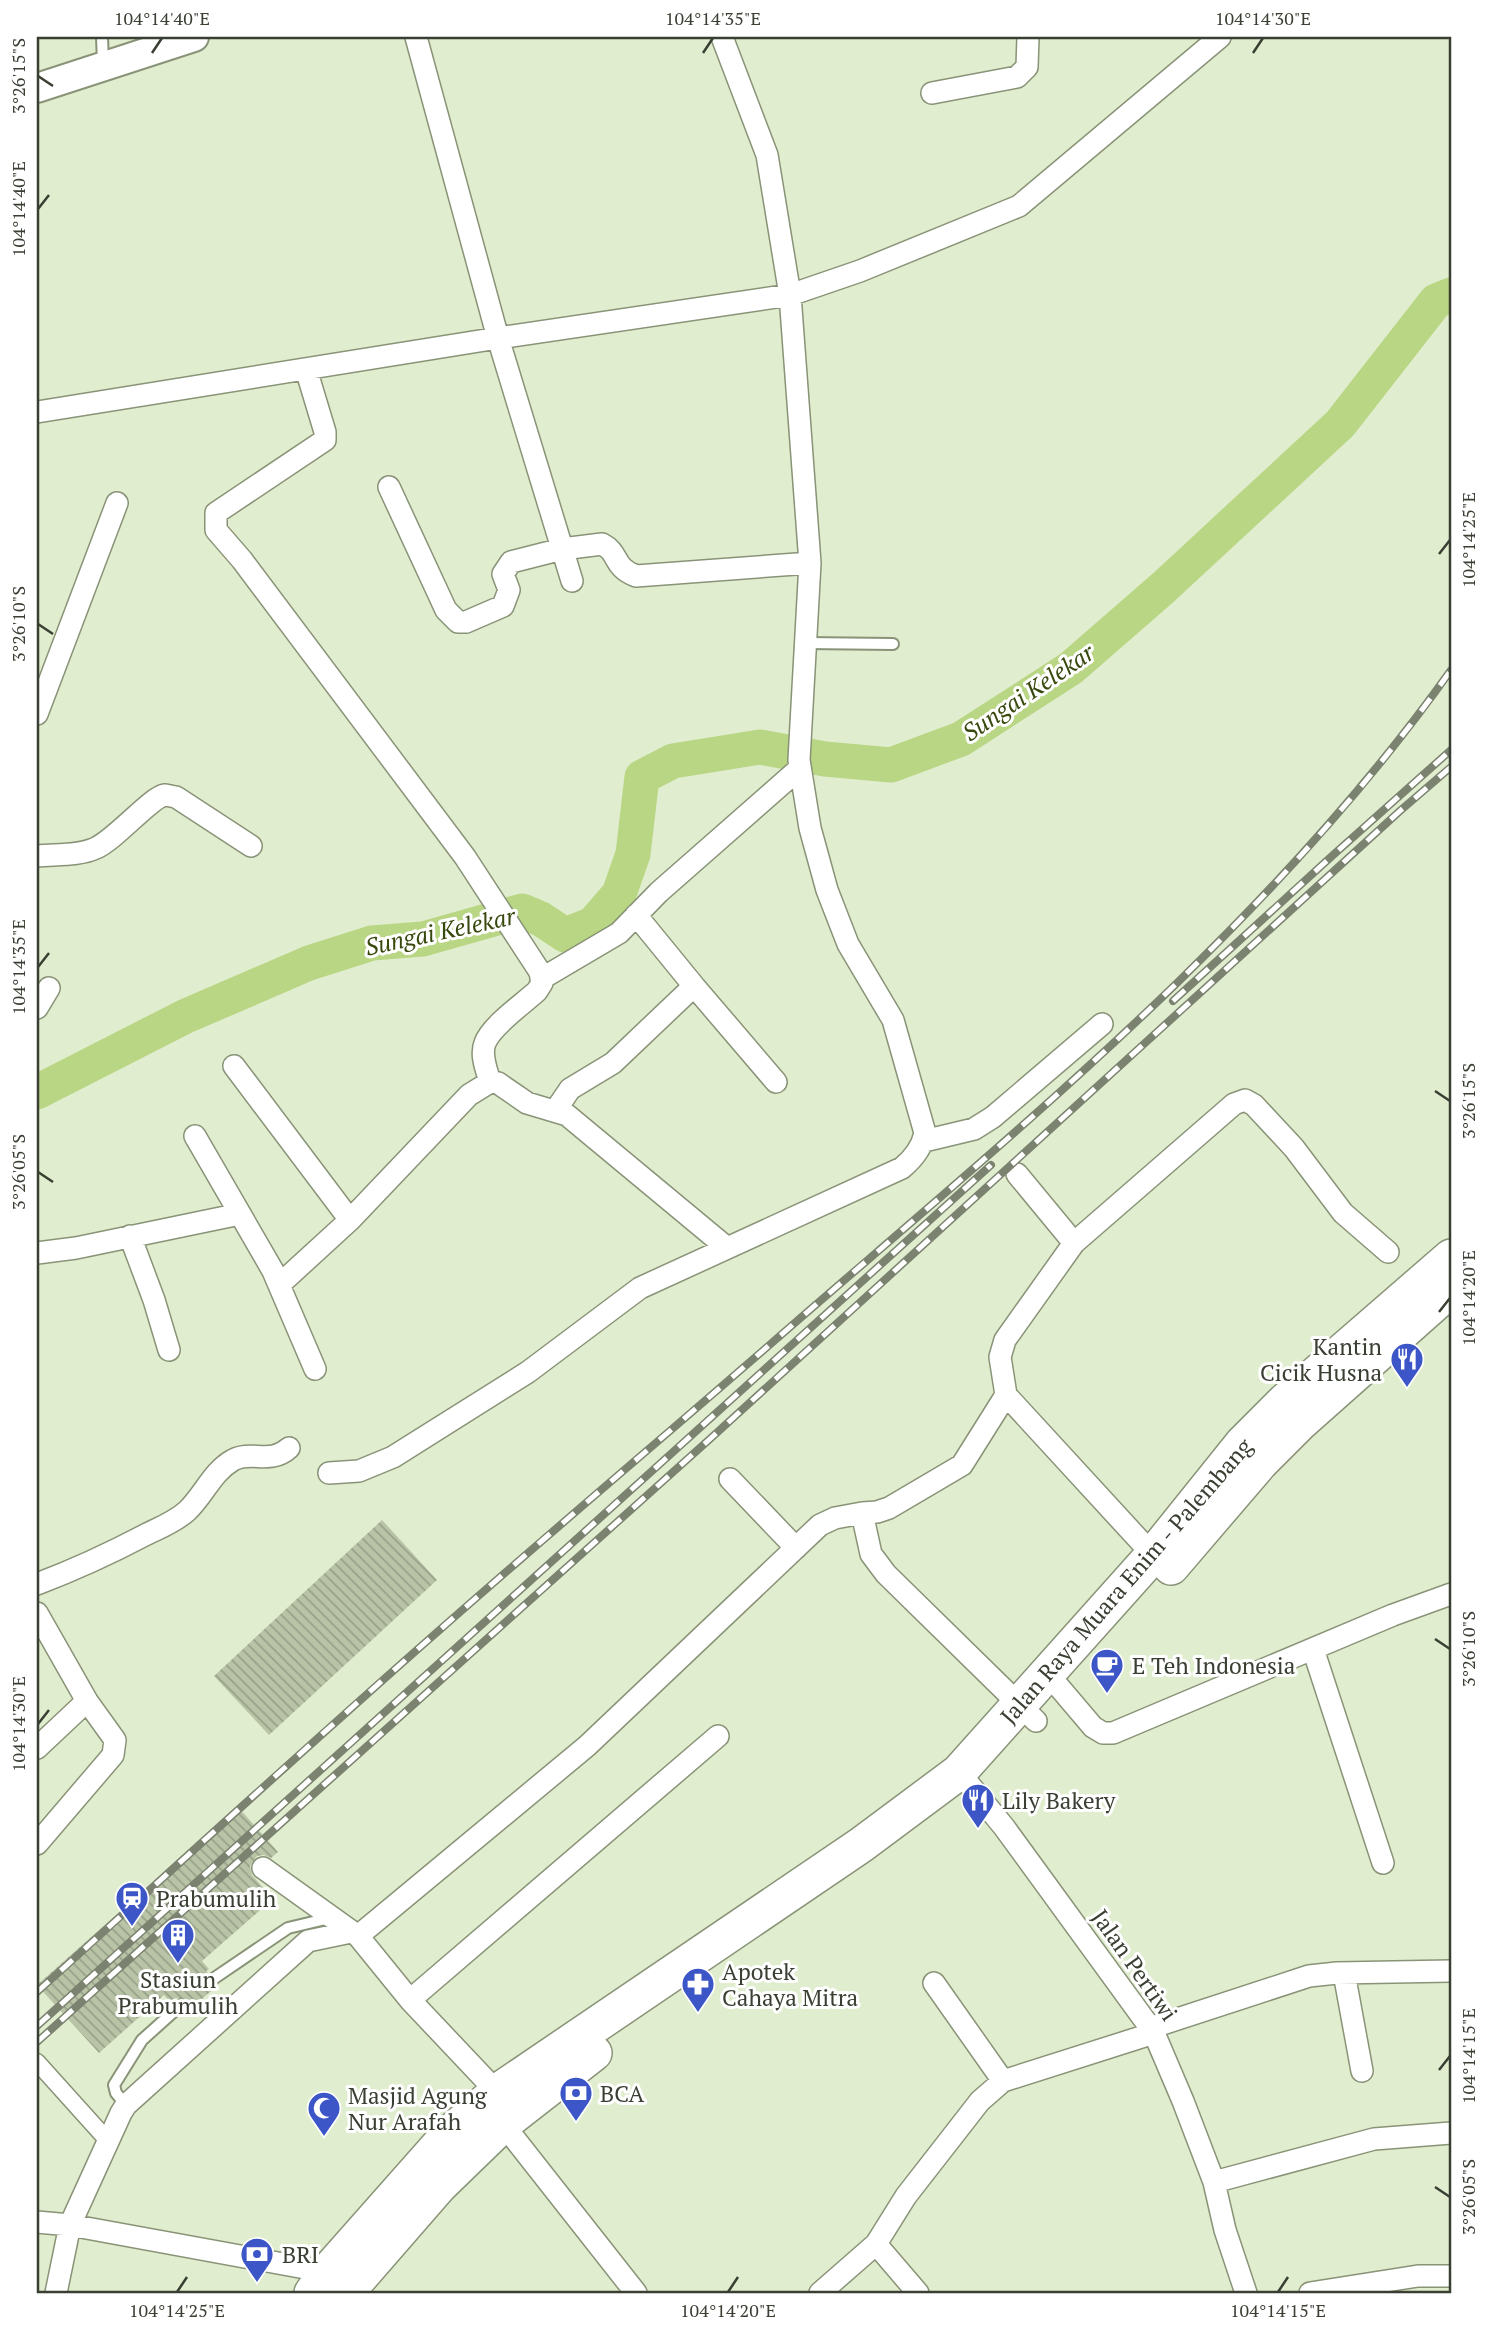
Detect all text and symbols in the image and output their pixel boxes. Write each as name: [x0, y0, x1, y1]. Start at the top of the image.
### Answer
text: 104°14'40"E: [114, 6, 210, 30]
text: 104°14'35"E: [665, 6, 761, 30]
text: 104°14'30"E: [1215, 6, 1311, 30]
text: 3°26'15"S: [6, 38, 30, 114]
text: 104°14'40"E: [6, 161, 30, 257]
text: 104°14'25"E: [1456, 492, 1480, 588]
text: 3°26'10"S: [6, 586, 30, 662]
water label: Sungai Kelekar: [956, 635, 1102, 748]
water label: Sungai Kelekar: [362, 899, 520, 963]
text: 104°14'35"E: [6, 919, 30, 1015]
text: 3°26'15"S: [1456, 1063, 1480, 1139]
text: 3°26'05"S: [6, 1134, 30, 1210]
text: 104°14'20"E: [1456, 1250, 1480, 1346]
place label: Kantin Cicik Husna: [1260, 1331, 1382, 1388]
restaurant icon: Kantin Cicik Husna: [1388, 1340, 1426, 1389]
street label: Jalan Raya Muara Enim - Palembang: [993, 1431, 1260, 1731]
text: 3°26'10"S: [1456, 1611, 1480, 1687]
cafe icon: E Teh Indonesia: [1088, 1646, 1126, 1695]
place label: E Teh Indonesia: [1132, 1650, 1296, 1681]
text: 104°14'30"E: [6, 1676, 30, 1772]
restaurant icon: Lily Bakery: [959, 1781, 997, 1830]
place label: Lily Bakery: [1002, 1785, 1116, 1816]
station icon: Prabumulih: [113, 1879, 151, 1928]
place label: Prabumulih: [156, 1883, 277, 1914]
street label: Jalan Pertiwi: [1085, 1903, 1185, 2027]
building icon: Stasiun Prabumulih: [159, 1916, 197, 1965]
place label: Apotek Cahaya Mitra: [722, 1956, 859, 2013]
place label: Stasiun Prabumulih: [118, 1964, 239, 2021]
pharmacy icon: Apotek Cahaya Mitra: [679, 1965, 717, 2014]
text: 104°14'15"E: [1456, 2008, 1480, 2104]
bank icon: BCA: [557, 2074, 595, 2123]
place label: BCA: [600, 2078, 644, 2109]
place label: Masjid Agung Nur Arafah: [348, 2080, 488, 2137]
mosque icon: Masjid Agung Nur Arafah: [305, 2089, 343, 2138]
text: 3°26'05"S: [1456, 2159, 1480, 2235]
bank icon: BRI: [238, 2235, 276, 2284]
place label: BRI: [282, 2239, 319, 2270]
text: 104°14'25"E: [129, 2298, 225, 2322]
text: 104°14'20"E: [680, 2298, 776, 2322]
text: 104°14'15"E: [1230, 2298, 1326, 2322]

